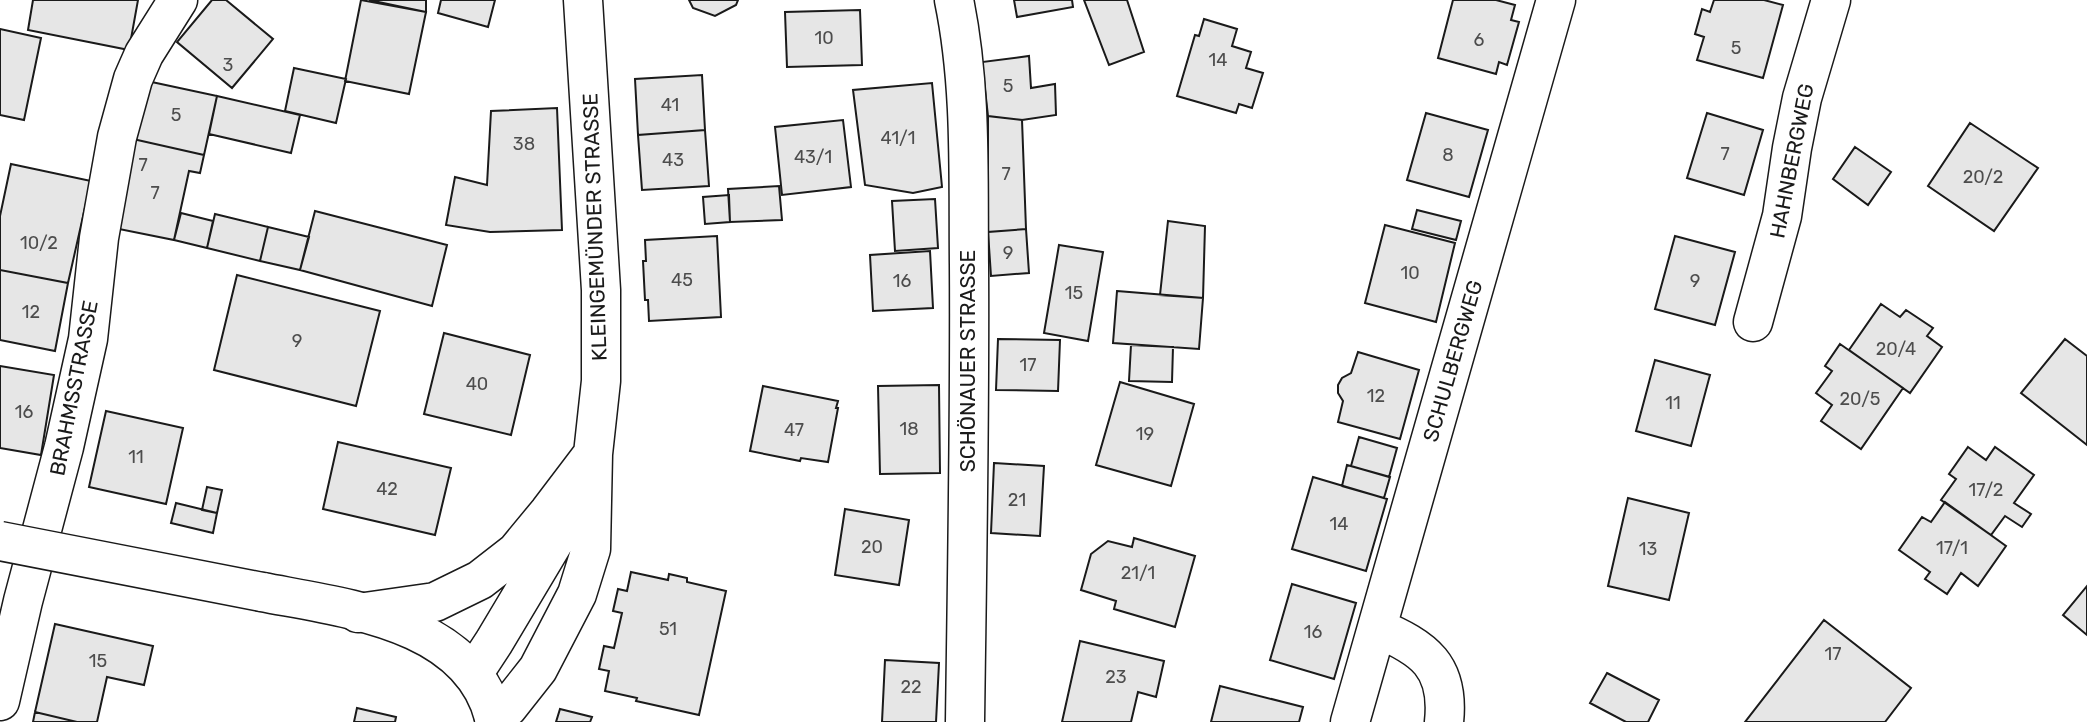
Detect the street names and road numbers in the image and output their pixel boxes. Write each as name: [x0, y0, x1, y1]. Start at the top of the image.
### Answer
street label: HAHNBERGWEG: [1764, 81, 1819, 240]
street label: KLEINGEMÜNDER STRASSE: [577, 93, 612, 361]
street label: SCHÖNAUER STRASSE: [955, 250, 980, 472]
street label: SCHULBERGWEG: [1418, 277, 1488, 445]
street label: BRAHMSSTRASSE: [44, 298, 103, 478]

